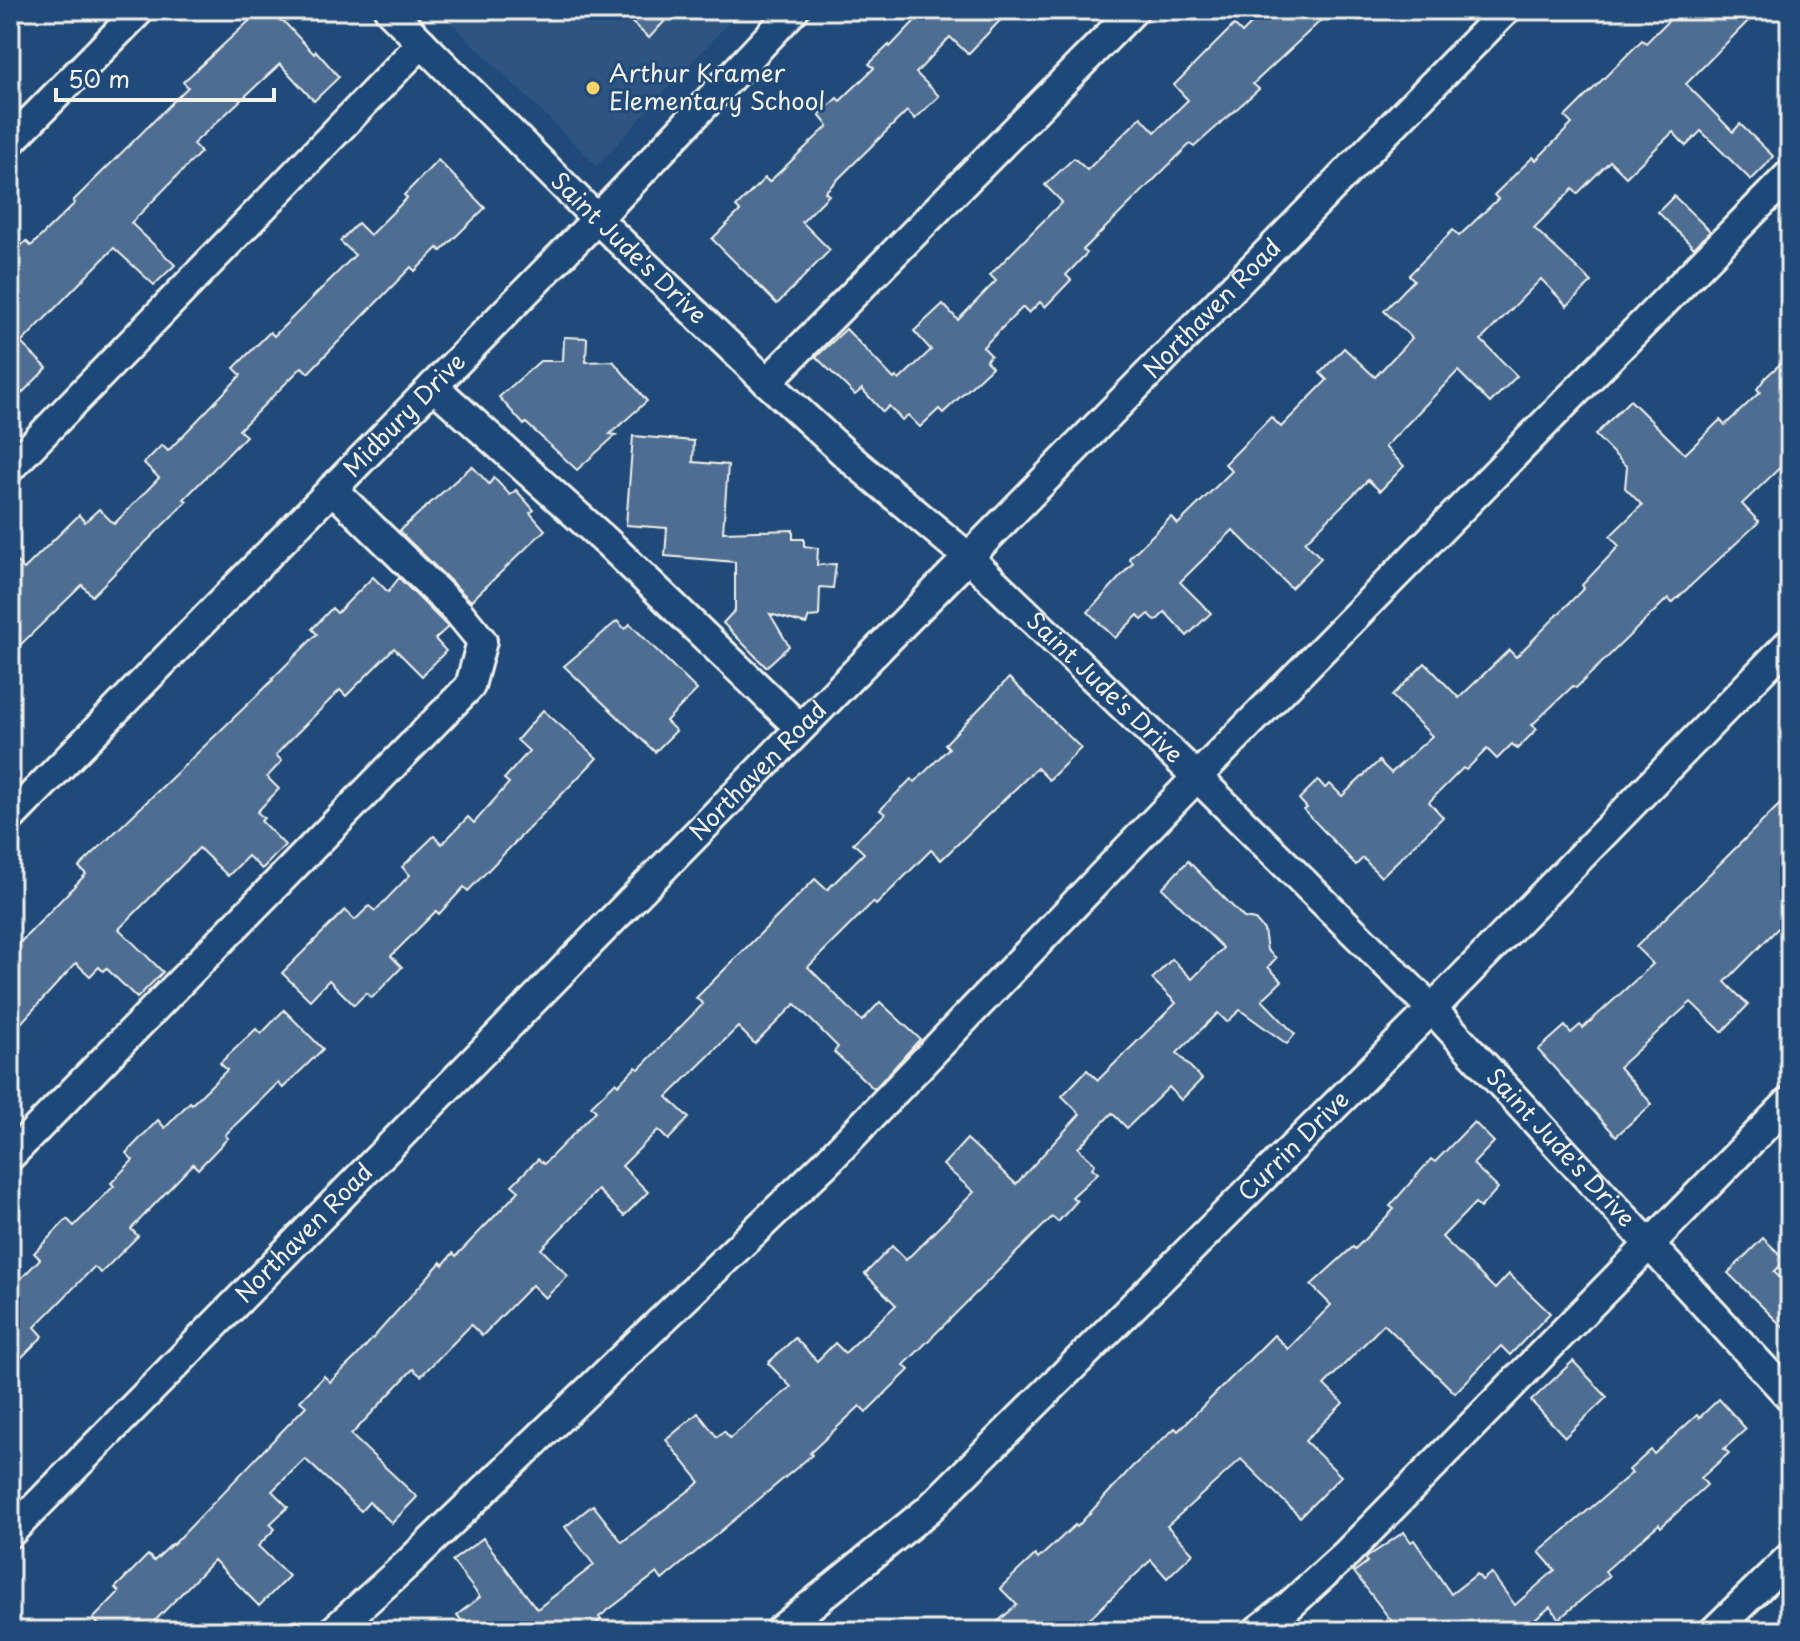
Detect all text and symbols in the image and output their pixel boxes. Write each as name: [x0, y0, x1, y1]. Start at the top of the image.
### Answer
scale bar: [56, 52, 274, 102]
place label: Arthur Kramer Elementary School: [609, 54, 825, 118]
text: 50 m: [68, 60, 130, 96]
marker: Arthur Kramer Elementary School: [584, 79, 602, 97]
street label: Saint Jude's Drive: [544, 163, 716, 331]
street label: Northaven Road: [1134, 229, 1288, 385]
street label: Midbury Drive: [334, 343, 473, 484]
street label: Saint Jude's Drive: [1019, 602, 1192, 771]
street label: Northaven Road: [680, 692, 834, 848]
street label: Saint Jude's Drive: [1479, 1059, 1645, 1234]
street label: Currin Drive: [1229, 1081, 1357, 1208]
street label: Northaven Road: [226, 1154, 380, 1310]

